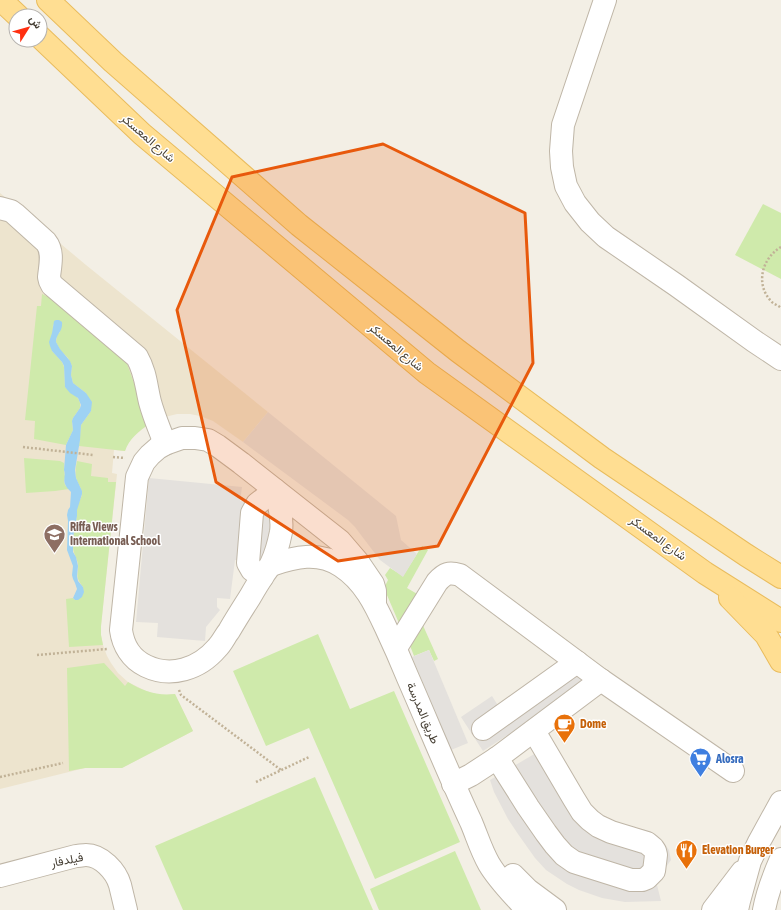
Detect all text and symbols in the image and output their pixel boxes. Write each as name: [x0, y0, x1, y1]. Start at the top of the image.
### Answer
north arrow: [8, 8, 48, 48]
text: ش: [26, 13, 45, 31]
street label: شارع المعسكر: [116, 110, 178, 167]
street label: شارع المعسكر: [364, 320, 426, 375]
street label: شارع المعسكر: [625, 512, 689, 565]
place label: Riffa Views International School: [70, 520, 161, 548]
school or university icon: Riffa Views International School: [41, 521, 67, 554]
street label: طريق المدرسة: [403, 680, 442, 746]
cafe icon: Dome: [552, 711, 578, 744]
place label: Dome: [580, 717, 607, 731]
supermarket icon: Alosra: [687, 746, 713, 779]
place label: Alosra: [715, 752, 744, 766]
restaurant icon: Elevation Burger: [673, 837, 699, 870]
place label: Elevation Burger: [702, 843, 774, 857]
street label: فيلدفار: [49, 850, 85, 871]

